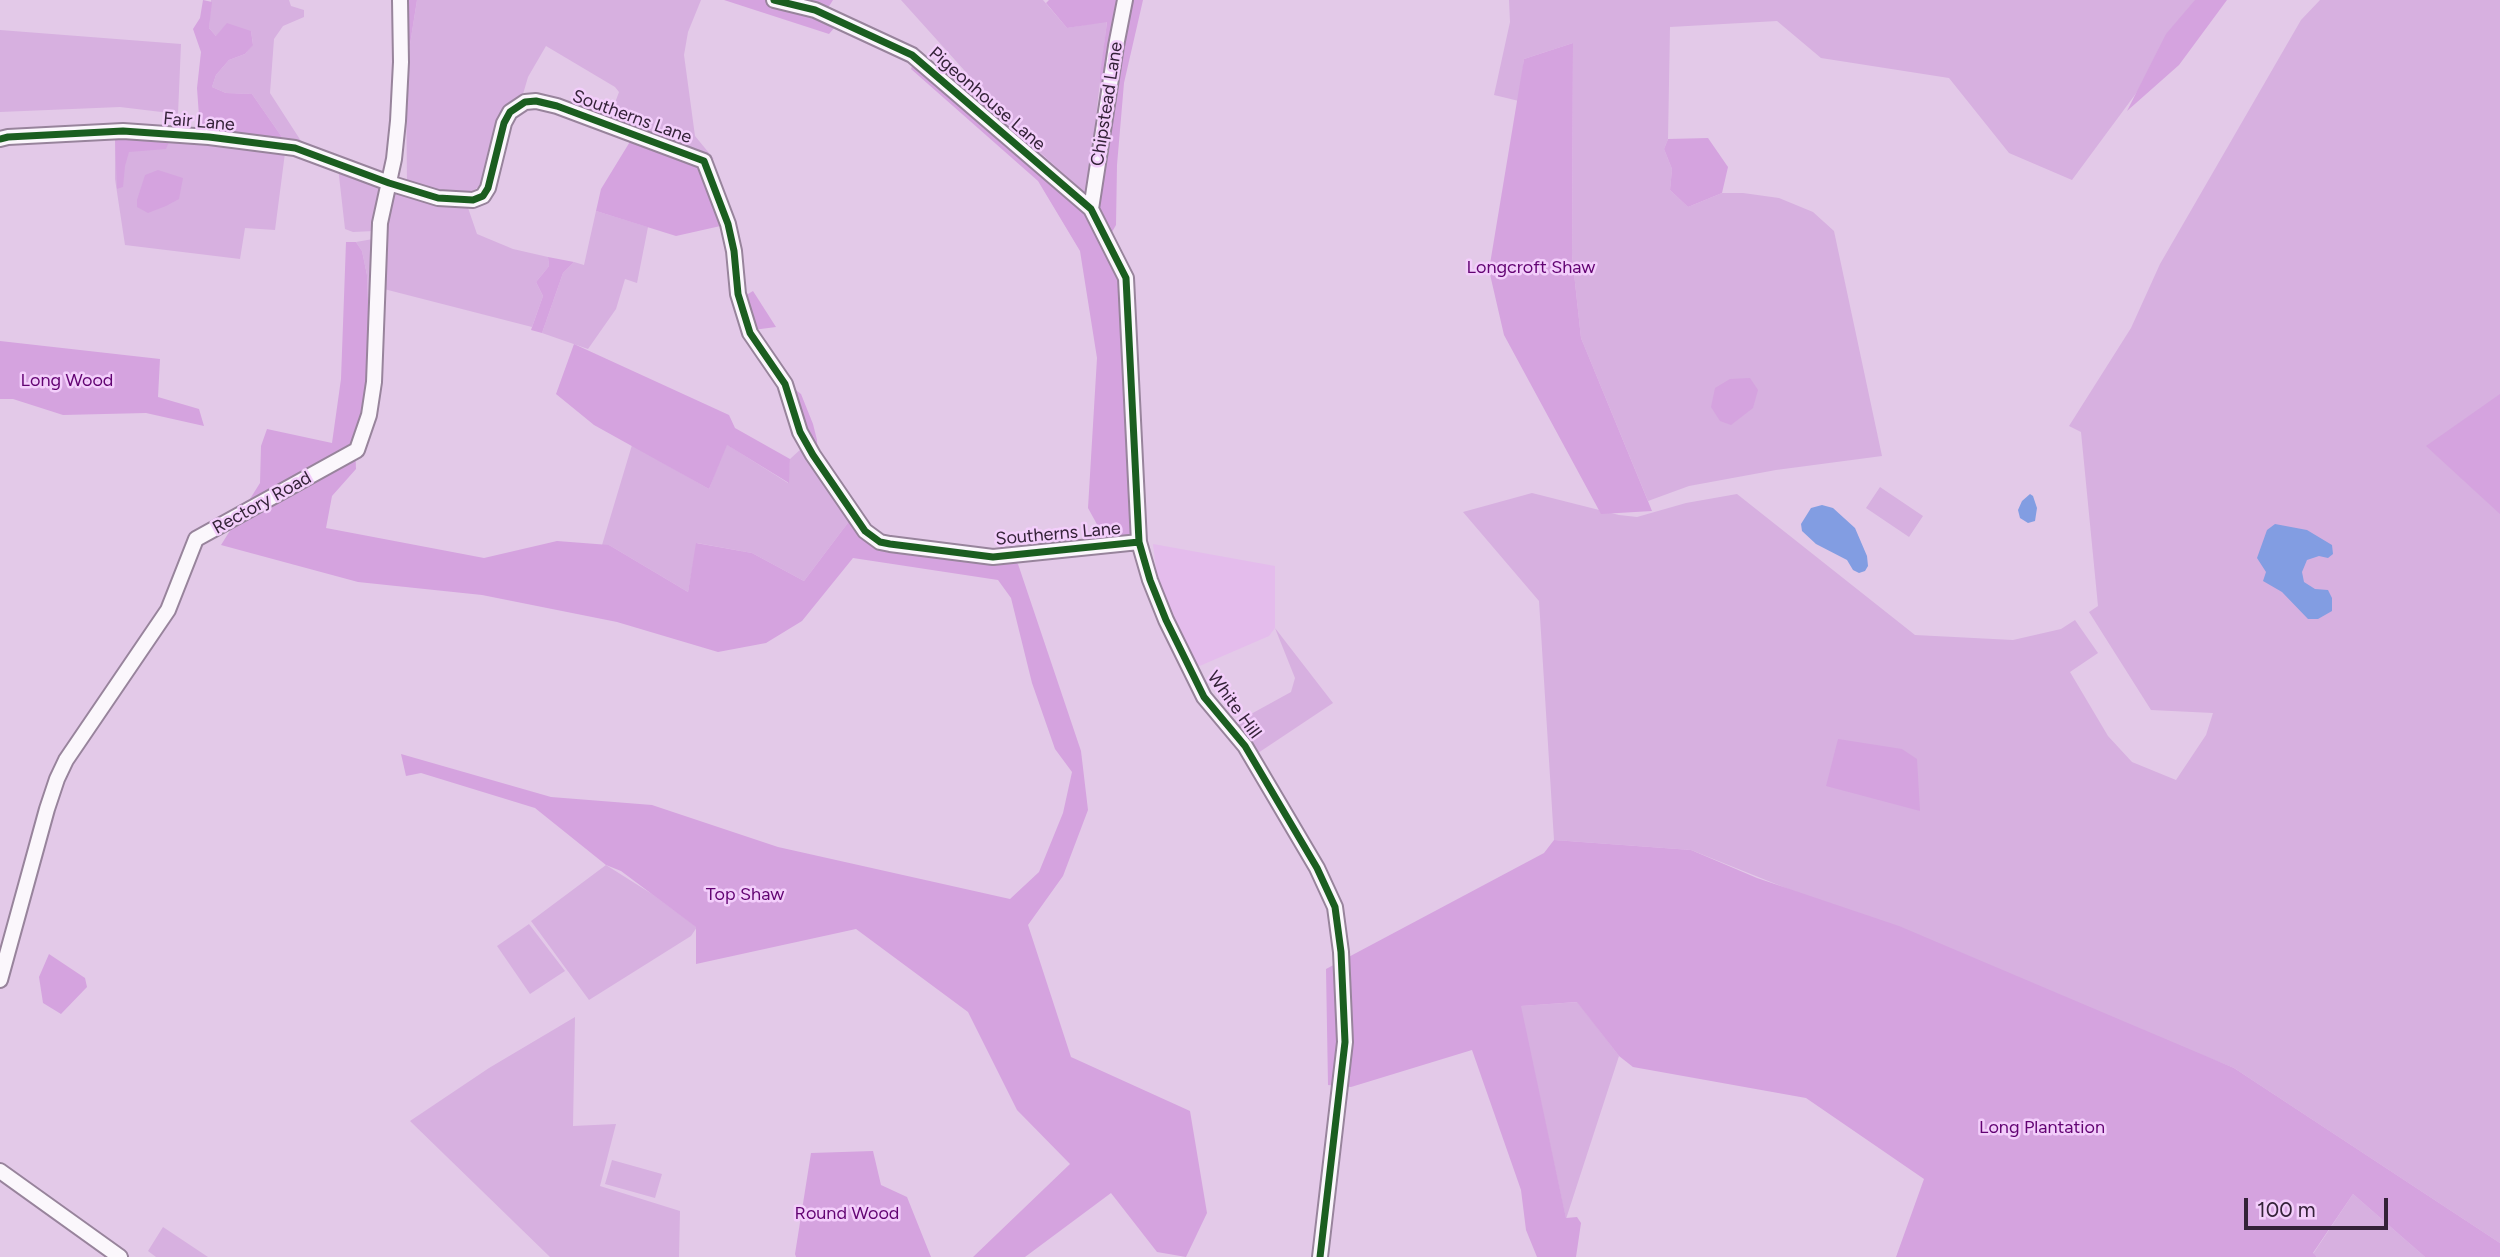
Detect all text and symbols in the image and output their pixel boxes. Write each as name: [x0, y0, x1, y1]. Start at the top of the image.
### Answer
street label: Chipstead Lane: [1087, 40, 1127, 168]
street label: Pigeonhouse Lane: [924, 43, 1050, 155]
street label: Southerns Lane: [569, 85, 695, 149]
street label: Fair Lane: [162, 108, 236, 136]
park label: Longcroft Shaw: [1467, 257, 1595, 279]
park label: Long Wood: [21, 370, 113, 392]
street label: Rectory Road: [209, 467, 315, 539]
street label: Southerns Lane: [995, 518, 1121, 550]
street label: White Hill: [1202, 667, 1266, 743]
park label: Top Shaw: [706, 884, 784, 906]
park label: Long Plantation: [1979, 1117, 2105, 1139]
scale bar: [2248, 1184, 2392, 1228]
text: 100 m: [2257, 1197, 2316, 1222]
park label: Round Wood: [795, 1203, 899, 1225]

